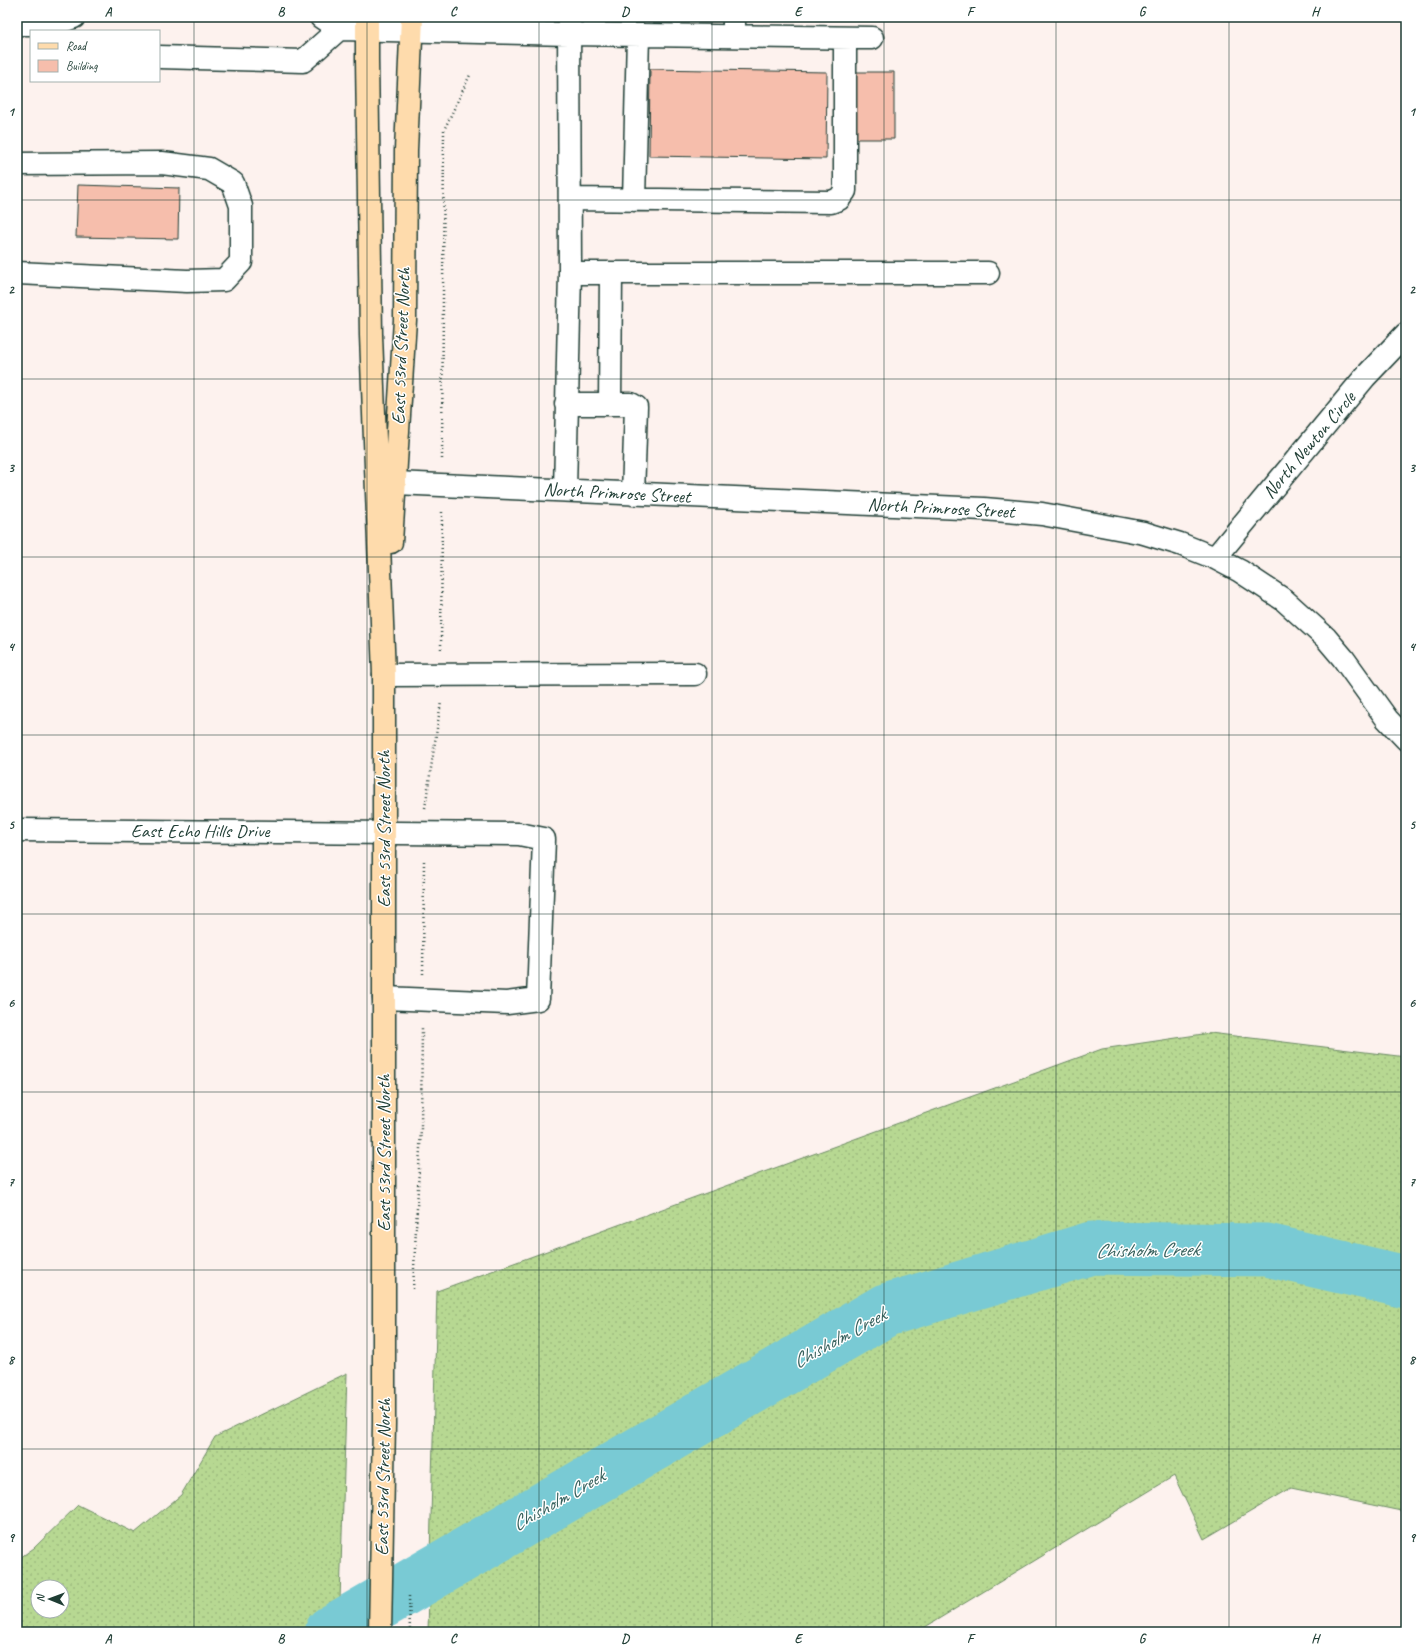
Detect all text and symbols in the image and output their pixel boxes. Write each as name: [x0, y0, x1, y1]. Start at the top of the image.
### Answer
text: A: [105, 4, 113, 20]
text: B: [278, 4, 286, 20]
text: C: [450, 4, 458, 20]
text: D: [621, 4, 630, 20]
text: E: [795, 4, 804, 20]
text: F: [967, 4, 976, 20]
text: G: [1139, 4, 1147, 20]
text: H: [1311, 4, 1321, 20]
legend: [30, 30, 160, 82]
text: Road: [66, 38, 88, 54]
text: Building: [66, 58, 98, 74]
text: 1: [8, 104, 16, 120]
text: 1: [1409, 104, 1417, 120]
street label: East 53rd Street North: [386, 266, 416, 425]
text: 2: [8, 282, 15, 298]
text: 2: [1409, 282, 1416, 298]
street label: North Newton Circle: [1257, 385, 1362, 504]
text: 3: [8, 460, 15, 476]
text: 3: [1409, 460, 1416, 476]
street label: North Primrose Street: [543, 477, 693, 509]
street label: North Primrose Street: [867, 492, 1017, 524]
text: 4: [8, 639, 16, 655]
text: 4: [1409, 639, 1417, 655]
street label: East 53rd Street North: [372, 749, 396, 908]
text: 5: [8, 817, 15, 833]
text: 5: [1409, 817, 1416, 833]
street label: East Echo Hills Drive: [131, 819, 271, 843]
text: 6: [8, 995, 15, 1011]
text: 6: [1409, 995, 1416, 1011]
street label: East 53rd Street North: [372, 1073, 396, 1232]
text: 7: [8, 1174, 15, 1190]
text: 7: [1409, 1174, 1416, 1190]
water label: Chisholm Creek: [1095, 1237, 1202, 1263]
water label: Chisholm Creek: [788, 1300, 893, 1374]
text: 8: [8, 1352, 16, 1368]
text: 8: [1409, 1352, 1417, 1368]
street label: East 53rd Street North: [370, 1397, 396, 1556]
water label: Chisholm Creek: [507, 1462, 612, 1537]
text: 9: [8, 1530, 15, 1546]
text: 9: [1409, 1530, 1416, 1546]
north arrow: [30, 1579, 70, 1619]
text: N: [33, 1593, 47, 1602]
text: A: [105, 1631, 113, 1647]
text: B: [278, 1631, 286, 1647]
text: C: [450, 1631, 458, 1647]
text: D: [621, 1631, 630, 1647]
text: E: [795, 1631, 804, 1647]
text: F: [967, 1631, 976, 1647]
text: G: [1139, 1631, 1147, 1647]
text: H: [1311, 1631, 1321, 1647]

